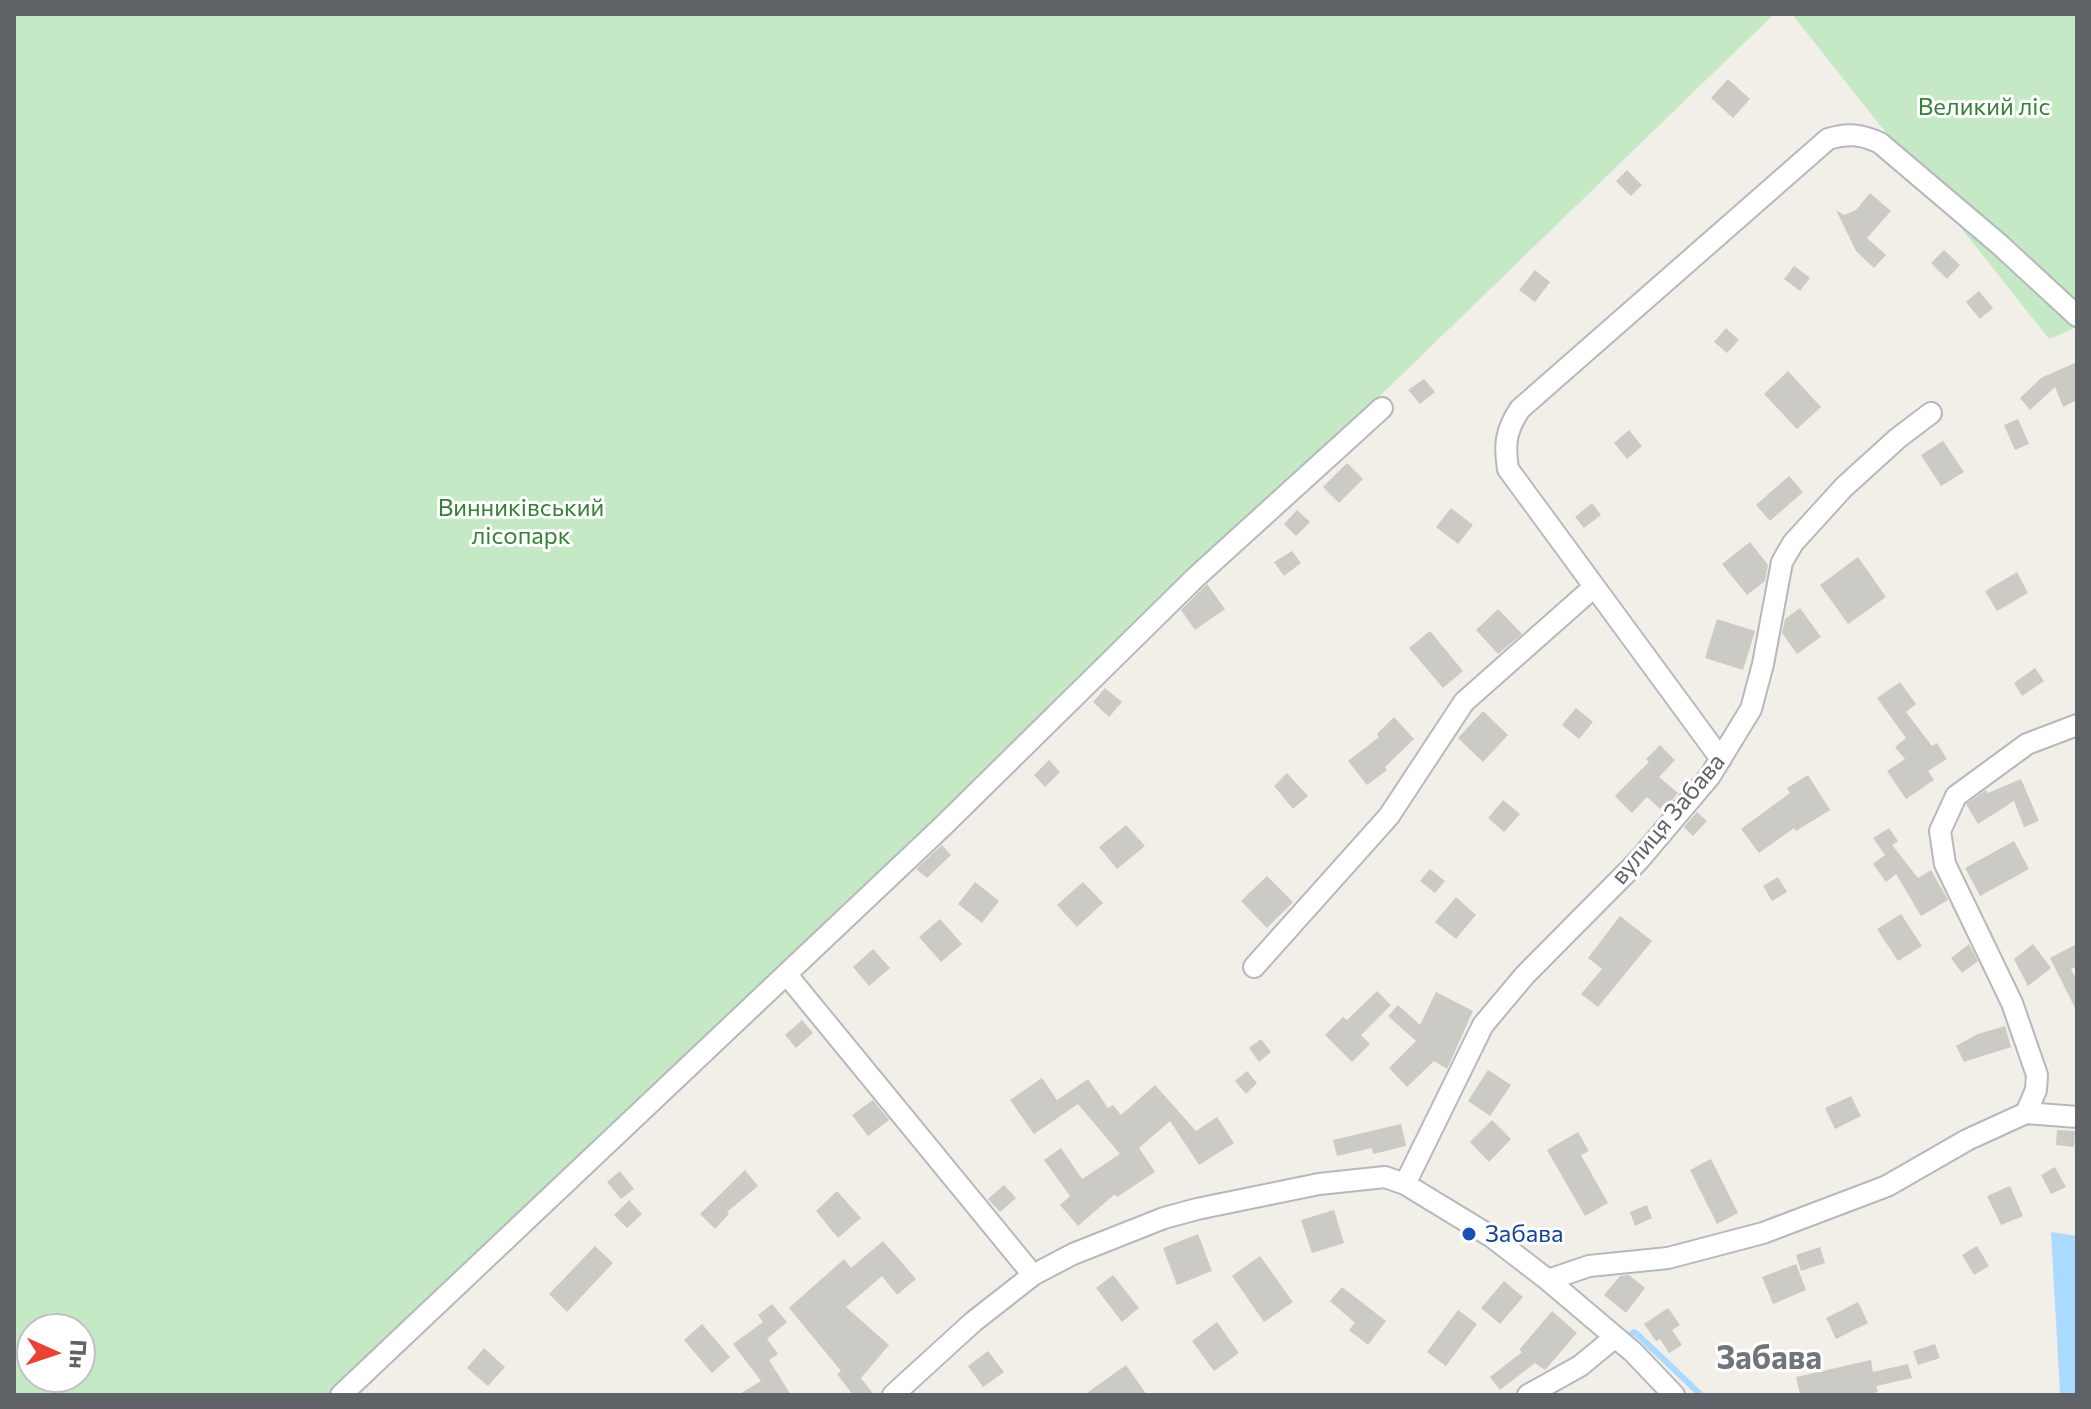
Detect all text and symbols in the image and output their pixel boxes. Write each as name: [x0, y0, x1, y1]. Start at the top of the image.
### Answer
park label: Великий ліс: [1918, 93, 2050, 121]
park label: Винниківський лісопарк: [438, 494, 604, 550]
street label: вулиця Забава: [1605, 748, 1731, 890]
place label: Забава: [1485, 1220, 1563, 1248]
marker: Забава: [1460, 1225, 1478, 1243]
north arrow: [16, 1313, 96, 1393]
text: Пн: [64, 1339, 93, 1369]
district label: Забава: [1716, 1339, 1822, 1377]

